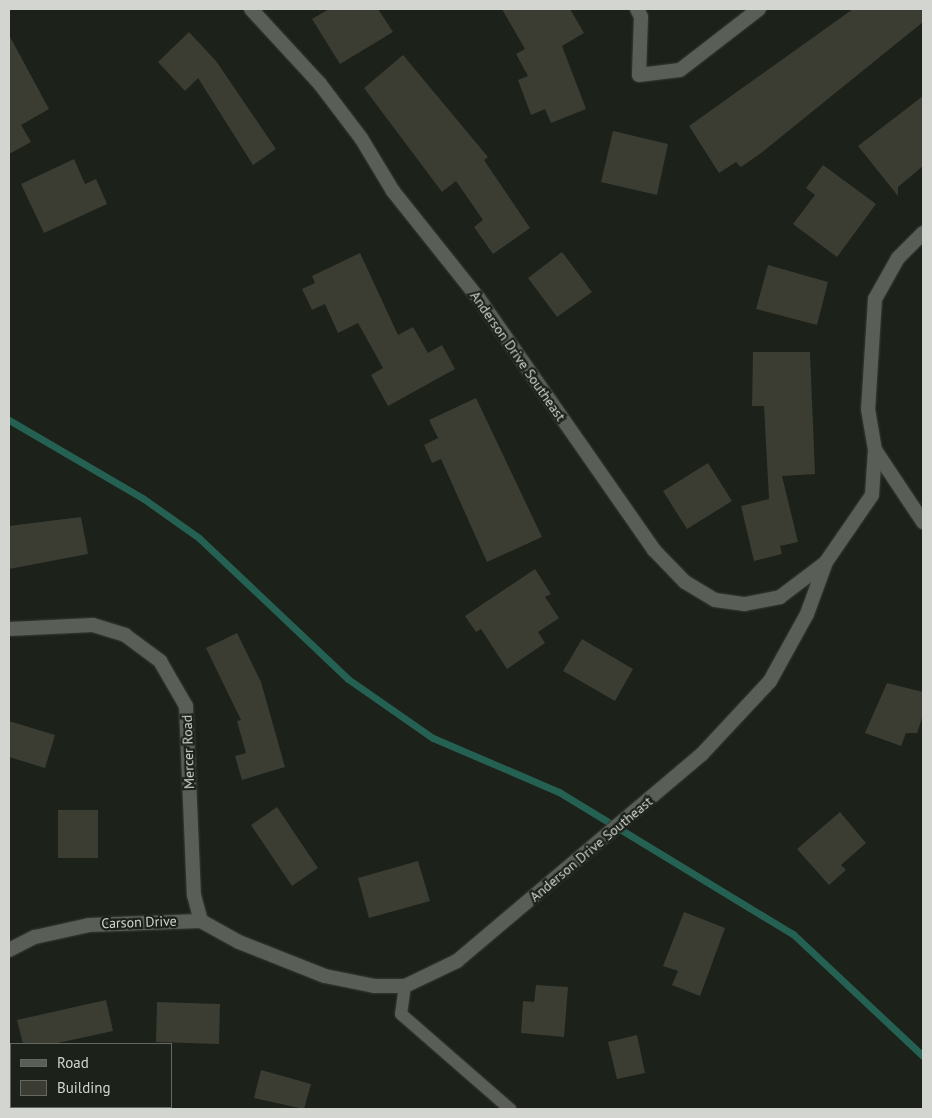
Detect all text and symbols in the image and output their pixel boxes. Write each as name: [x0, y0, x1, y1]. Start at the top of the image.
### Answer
street label: Anderson Drive Southeast: [467, 288, 569, 424]
street label: Mercer Road: [178, 715, 198, 789]
street label: Anderson Drive Southeast: [526, 793, 656, 905]
street label: Carson Drive: [101, 912, 177, 932]
legend: [10, 1043, 172, 1108]
text: Road: [57, 1053, 89, 1072]
text: Building: [57, 1078, 111, 1097]

